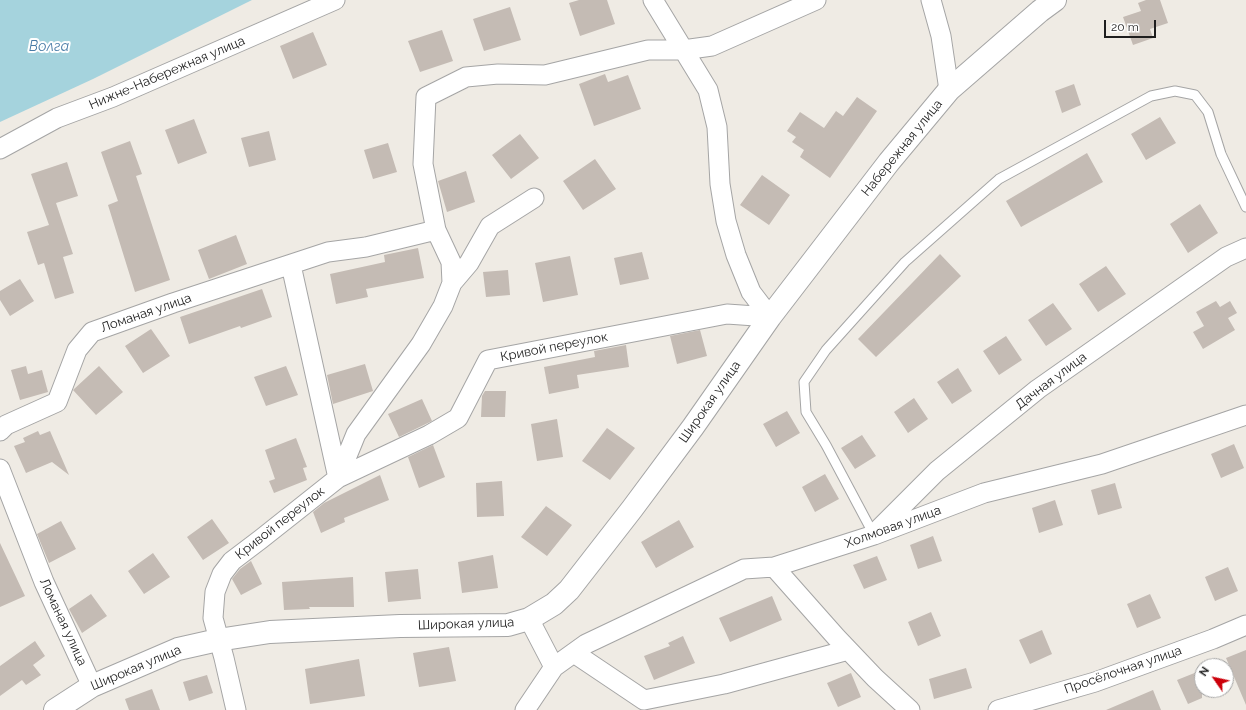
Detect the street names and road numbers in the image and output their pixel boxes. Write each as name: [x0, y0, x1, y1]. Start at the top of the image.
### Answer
street label: Нижне-Набережная улица: [87, 33, 247, 113]
street label: Набережная улица: [858, 97, 946, 199]
street label: Ломаная улица: [99, 290, 193, 336]
street label: Кривой переулок: [499, 329, 609, 365]
street label: Дачная улица: [1012, 349, 1090, 413]
street label: Широкая улица: [676, 358, 744, 446]
street label: Кривой переулок: [232, 483, 328, 563]
street label: Холмовая улица: [843, 502, 943, 552]
street label: Ломаная улица: [36, 576, 90, 668]
street label: Широкая улица: [418, 615, 514, 633]
street label: Широкая улица: [89, 642, 183, 694]
street label: Просёлочная улица: [1062, 643, 1184, 697]

